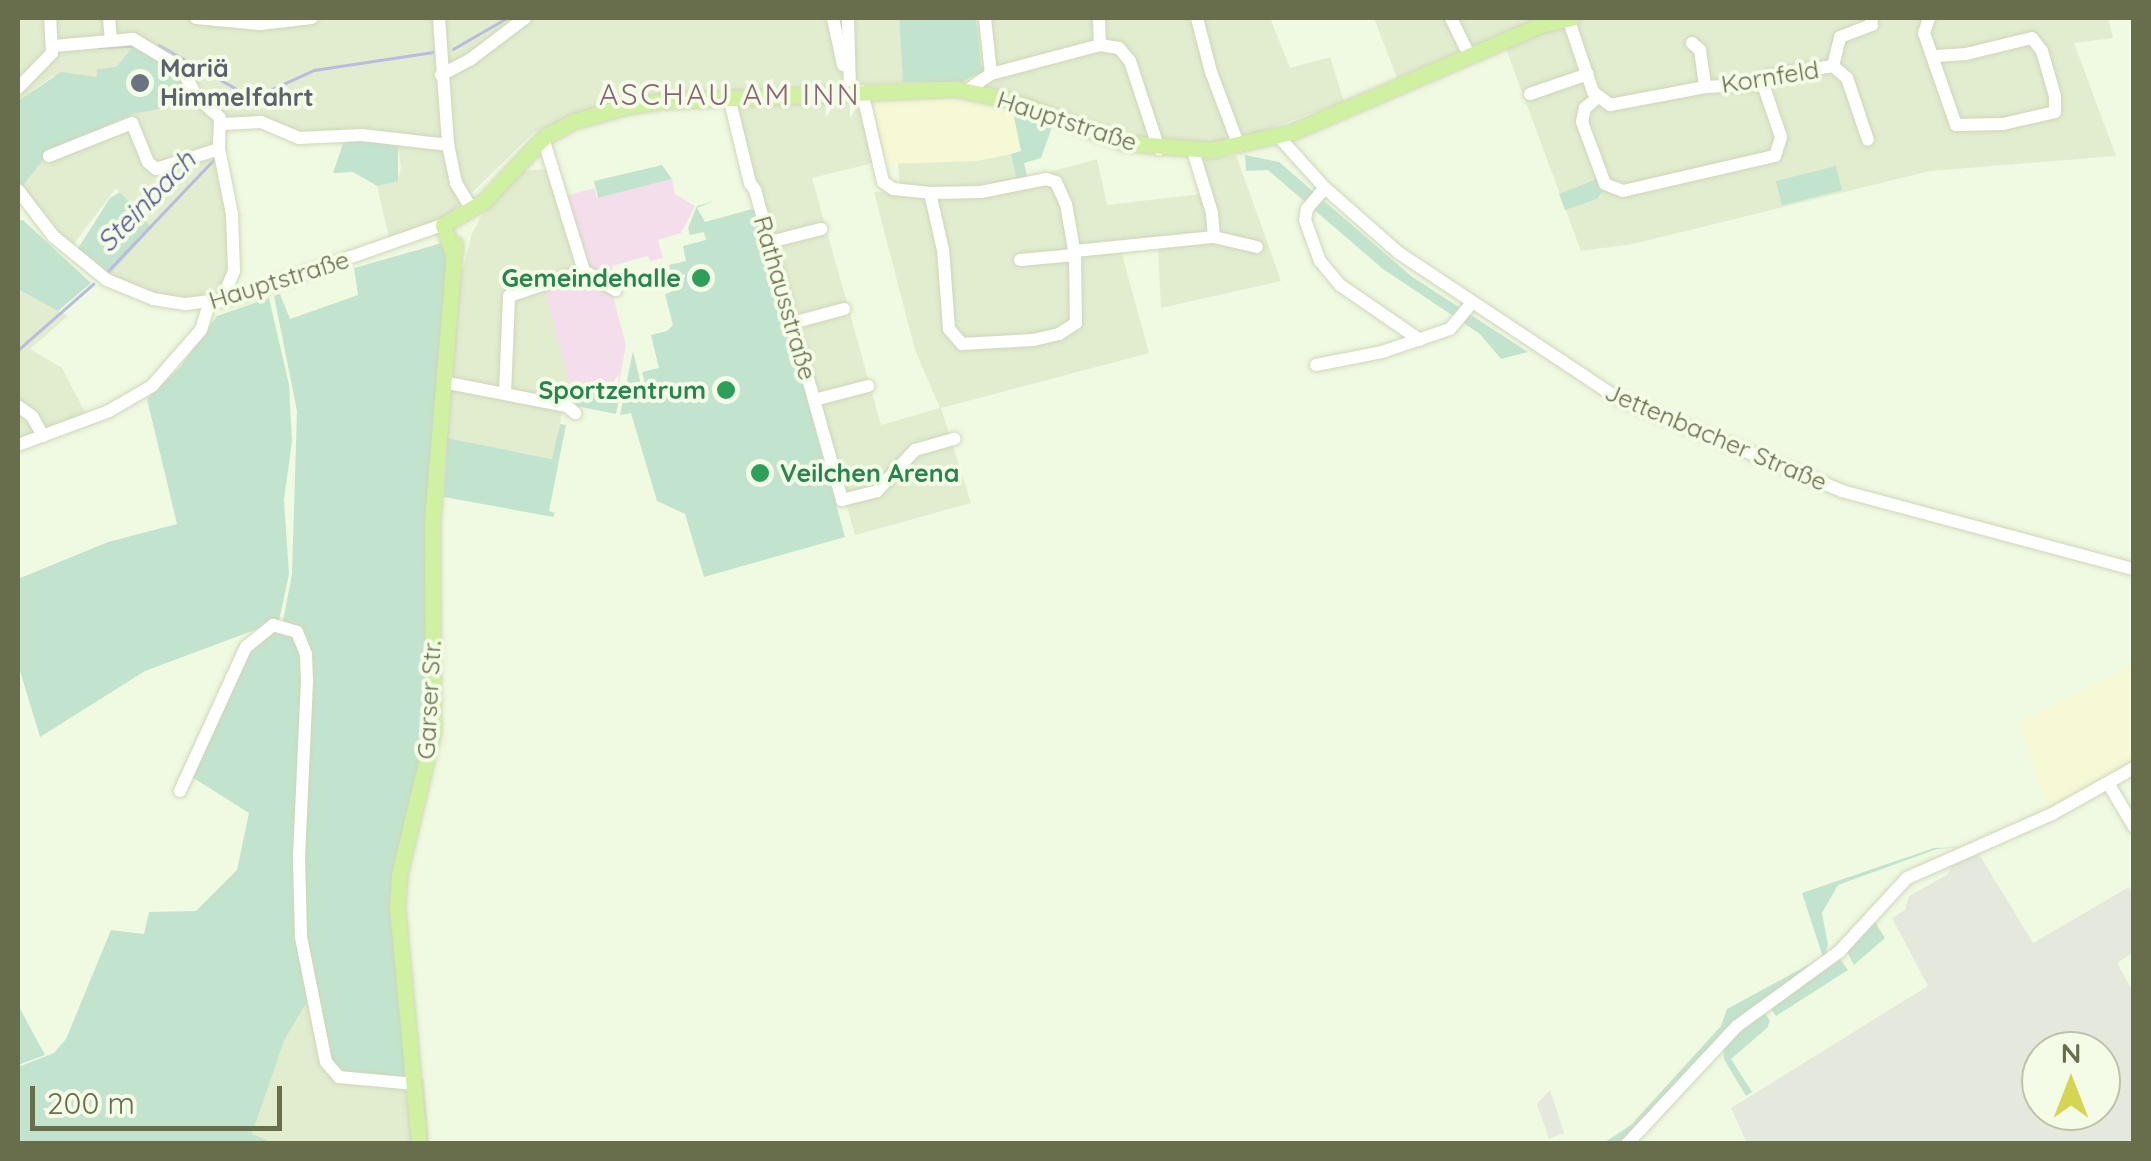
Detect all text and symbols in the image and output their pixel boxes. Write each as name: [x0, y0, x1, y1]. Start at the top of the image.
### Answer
place label: Mariä Himmelfahrt: [160, 54, 314, 113]
street label: Kornfeld: [1719, 54, 1821, 100]
marker: Mariä Himmelfahrt: [129, 72, 151, 94]
district label: ASCHAU AM INN: [599, 76, 861, 112]
street label: Hauptstraße: [993, 84, 1141, 158]
water label: Steinbach: [90, 143, 202, 259]
street label: Rathausstraße: [747, 212, 823, 384]
street label: Hauptstraße: [205, 244, 353, 316]
place label: Gemeindehalle: [501, 263, 681, 293]
marker: Gemeindehalle: [690, 267, 712, 289]
place label: Sportzentrum: [538, 375, 706, 405]
street label: Jettenbacher Straße: [1601, 377, 1831, 497]
marker: Sportzentrum: [715, 379, 737, 401]
place label: Veilchen Arena: [780, 458, 959, 488]
marker: Veilchen Arena: [749, 462, 771, 484]
street label: Garser Str.: [411, 640, 447, 760]
north arrow: [2021, 1031, 2121, 1131]
text: N: [2061, 1035, 2081, 1070]
scale bar: [35, 1066, 288, 1128]
text: 200 m: [47, 1084, 135, 1122]

